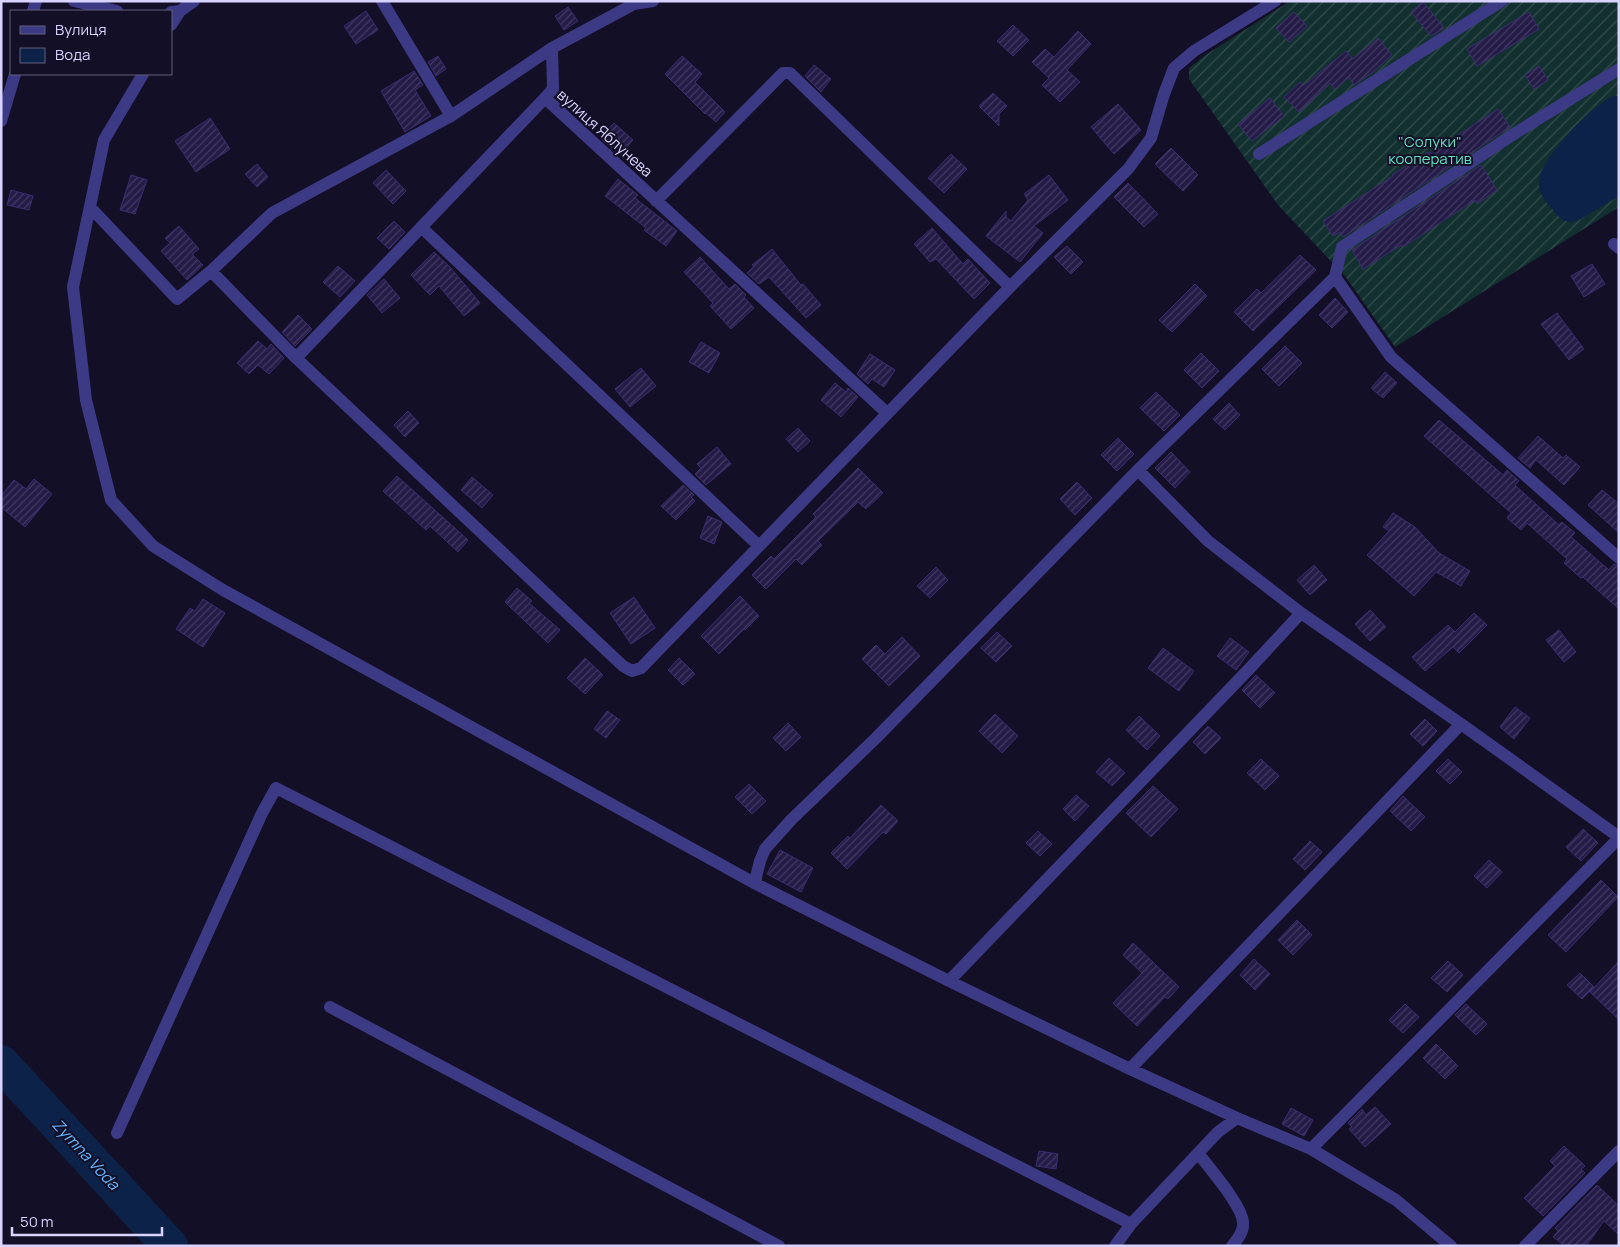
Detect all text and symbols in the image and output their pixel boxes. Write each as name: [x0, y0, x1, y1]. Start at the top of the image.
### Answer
legend: [10, 10, 172, 75]
text: Вулиця: [55, 19, 107, 40]
text: Вода: [55, 44, 90, 65]
street label: вулиця Яблунева: [553, 84, 657, 182]
park label: "Солуки" кооператив: [1388, 131, 1472, 169]
water label: Zymna Voda: [47, 1114, 125, 1195]
scale bar: [12, 1204, 162, 1236]
text: 50 m: [20, 1211, 54, 1232]

